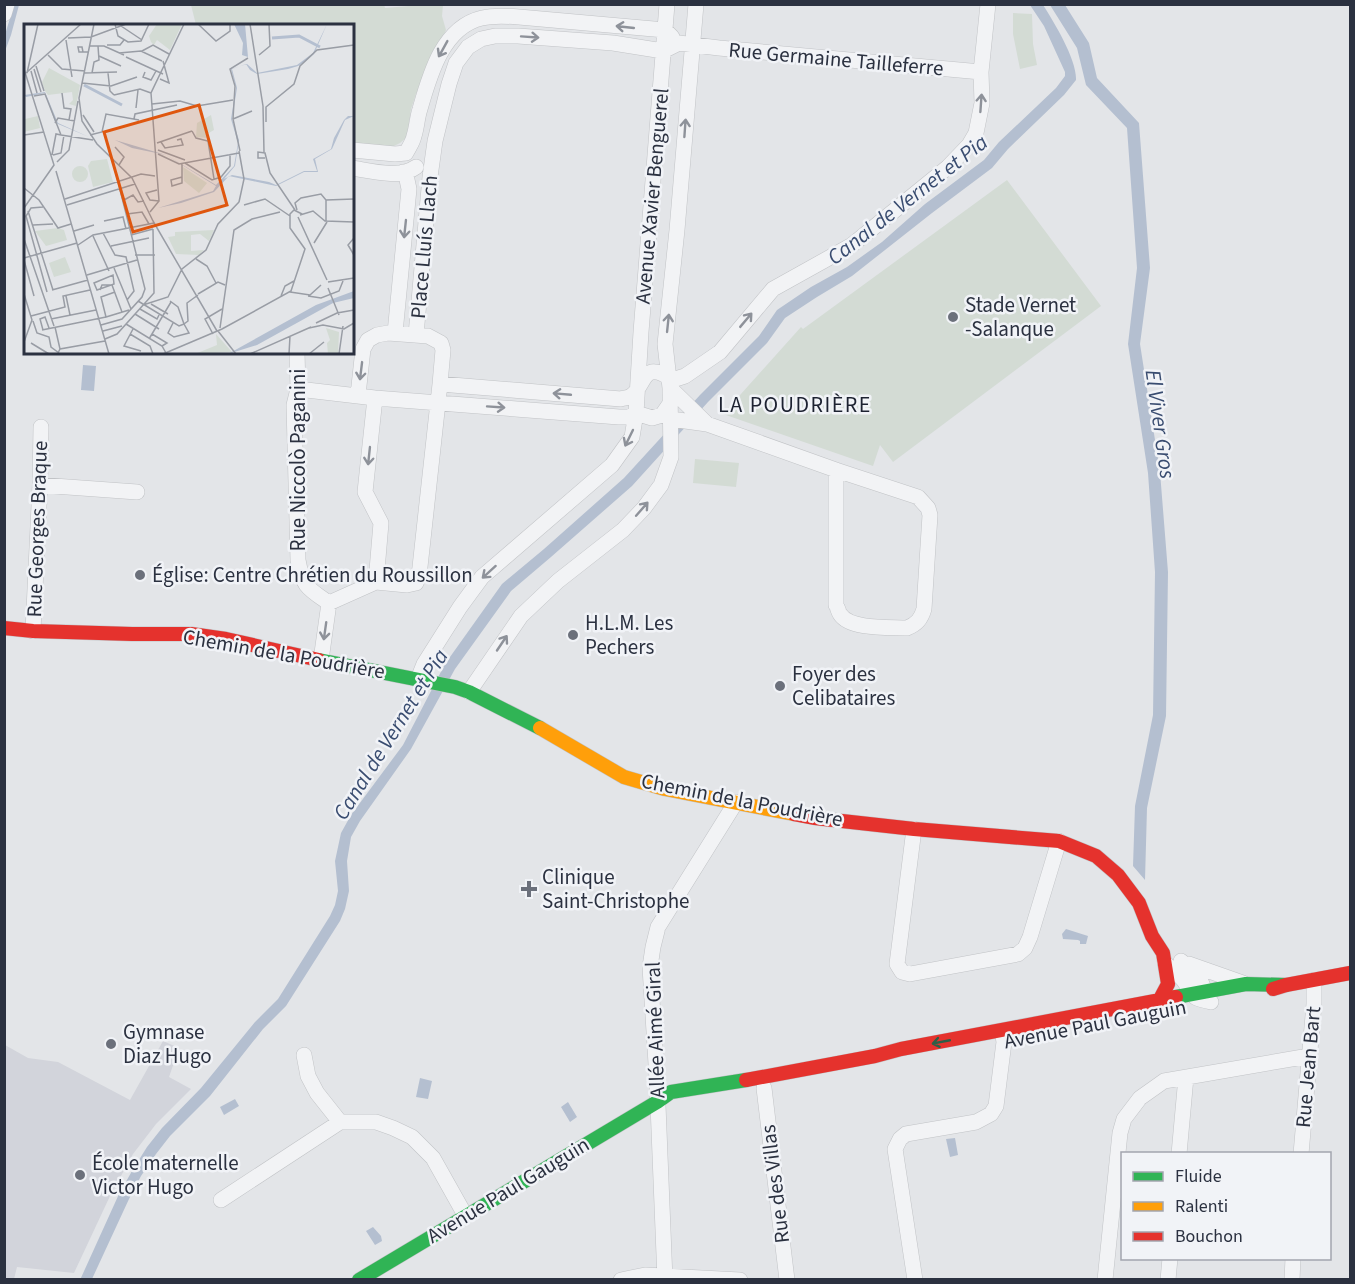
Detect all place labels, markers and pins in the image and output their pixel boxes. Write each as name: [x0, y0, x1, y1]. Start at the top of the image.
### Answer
place label: Stade Vernet -Salanque: [965, 290, 1076, 344]
marker: Stade Vernet -Salanque: [946, 310, 960, 324]
place label: Église: Centre Chrétien du Roussillon: [152, 560, 473, 590]
marker: Église: Centre Chrétien du Roussillon: [133, 568, 147, 582]
place label: H.L.M. Les Pechers: [585, 608, 673, 662]
marker: H.L.M. Les Pechers: [566, 628, 580, 642]
place label: Foyer des Celibataires: [792, 659, 895, 713]
marker: Foyer des Celibataires: [773, 679, 787, 693]
place label: Clinique Saint-Christophe: [542, 862, 689, 916]
marker: Clinique Saint-Christophe: [520, 880, 538, 898]
place label: Gymnase Diaz Hugo: [123, 1017, 212, 1071]
marker: Gymnase Diaz Hugo: [104, 1037, 118, 1051]
place label: École maternelle Victor Hugo: [92, 1148, 239, 1202]
marker: École maternelle Victor Hugo: [73, 1168, 87, 1182]

